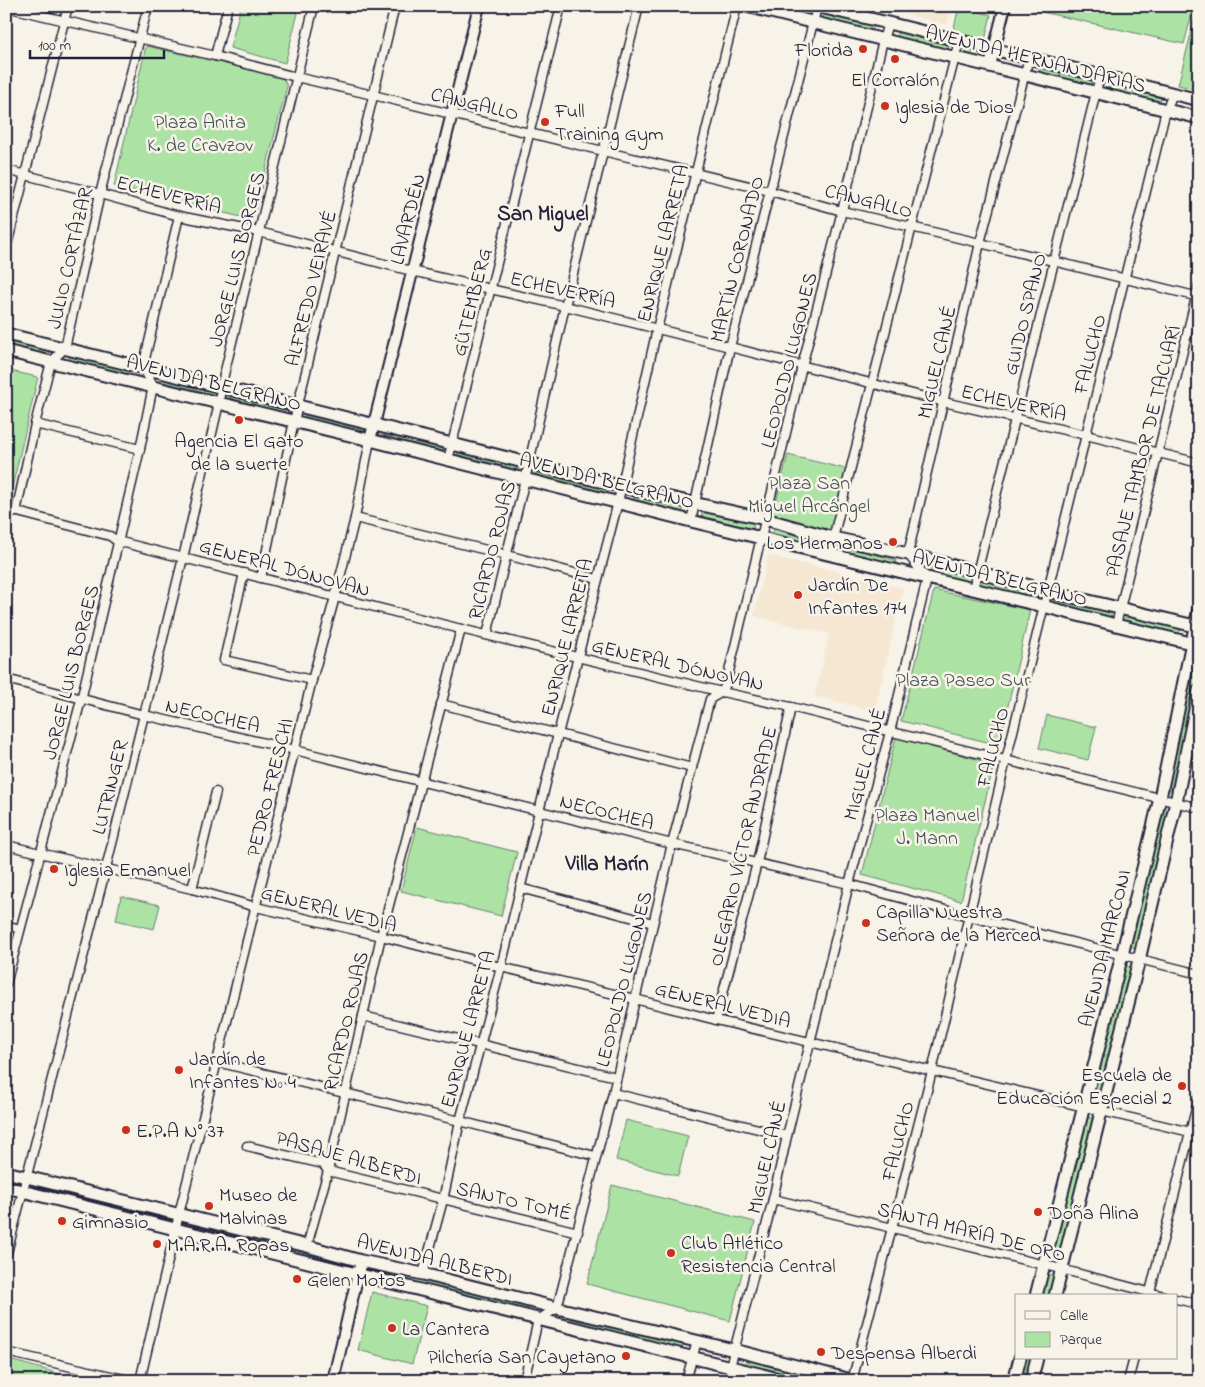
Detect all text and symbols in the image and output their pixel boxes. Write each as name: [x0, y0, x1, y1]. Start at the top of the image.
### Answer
street label: AVENIDA HERNANDARIAS: [922, 19, 1149, 102]
scale bar: [30, 28, 164, 60]
text: 100 m: [38, 35, 71, 57]
place label: Florida: [793, 37, 853, 66]
marker: Florida: [857, 43, 869, 55]
marker: El Corralón: [889, 53, 901, 65]
place label: El Corralón: [851, 67, 939, 96]
street label: CANGALLO: [428, 81, 521, 130]
place label: Iglesia de Dios: [895, 94, 1014, 124]
place label: Full Training Gym: [554, 98, 664, 151]
marker: Iglesia de Dios: [879, 100, 891, 112]
park label: Plaza Anita K. de Cravzov: [147, 109, 253, 161]
marker: Full Training Gym: [539, 116, 551, 128]
street label: ENRIQUE LARRETA: [631, 162, 698, 326]
street label: ECHEVERRÍA: [113, 169, 224, 223]
street label: JORGE LUIS BORGES: [203, 169, 274, 350]
street label: LAVARDÉN: [384, 171, 435, 268]
street label: MARTÍN CORONADO: [704, 173, 773, 346]
street label: CANGALLO: [821, 178, 915, 227]
street label: JULIO CORTÁZAR: [41, 184, 102, 332]
district label: San Miguel: [497, 200, 589, 232]
street label: ALFREDO VEIRAVÉ: [279, 208, 346, 370]
street label: GÜTEMBERG: [446, 246, 501, 360]
street label: GUIDO SPANO: [997, 251, 1056, 379]
street label: ECHEVERRÍA: [507, 265, 618, 318]
street label: LEOPOLDO LUGONES: [755, 270, 826, 451]
street label: MIGUEL CANÉ: [911, 303, 966, 422]
street label: FALUCHO: [1067, 312, 1115, 398]
street label: PASAJE TAMBOR DE TACUARÍ: [1099, 322, 1190, 581]
street label: AVENIDA BELGRANO: [123, 349, 304, 420]
street label: ECHEVERRÍA: [958, 378, 1069, 431]
marker: Agencia El Gato de la suerte: [233, 414, 245, 426]
place label: Agencia El Gato de la suerte: [174, 428, 304, 480]
street label: AVENIDA BELGRANO: [516, 447, 697, 518]
park label: Plaza San Miguel Arcángel: [748, 470, 870, 523]
street label: RICARDO ROJAS: [462, 478, 525, 623]
place label: Los Hermanos: [766, 530, 883, 559]
street label: GENERAL DÓNOVAN: [196, 533, 373, 606]
marker: Los Hermanos: [887, 536, 899, 548]
street label: AVENIDA BELGRANO: [909, 544, 1090, 615]
street label: ENRIQUE LARRETA: [535, 556, 602, 720]
place label: Jardín De Infantes 174: [808, 572, 906, 624]
street label: JORGE LUIS BORGES: [37, 582, 108, 763]
marker: Jardín De Infantes 174: [792, 589, 804, 601]
street label: GENERAL DÓNOVAN: [589, 633, 766, 700]
park label: Plaza Paseo Sur: [896, 667, 1031, 696]
street label: NECOCHEA: [162, 692, 263, 742]
street label: MIGUEL CANÉ: [837, 705, 895, 824]
street label: FALUCHO: [970, 705, 1018, 791]
street label: PEDRO FRESCHI: [240, 715, 303, 860]
street label: OLEGARIO VÍCTOR ANDRADE: [703, 724, 786, 969]
street label: LUTRINGER: [86, 736, 137, 838]
street label: NECOCHEA: [556, 788, 657, 839]
park label: Plaza Manuel J. Mann: [874, 802, 980, 854]
district label: Villa Marín: [564, 850, 649, 880]
place label: Iglesia Emanuel: [64, 857, 191, 887]
marker: Iglesia Emanuel: [48, 863, 60, 875]
street label: AVENIDA MARCONI: [1073, 867, 1140, 1030]
street label: GENERAL VEDIA: [257, 880, 399, 941]
street label: LEOPOLDO LUGONES: [590, 889, 661, 1070]
place label: Capilla Nuestra Señora de la Merced: [876, 899, 1041, 951]
marker: Capilla Nuestra Señora de la Merced: [860, 917, 872, 929]
street label: ENRIQUE LARRETA: [434, 948, 504, 1112]
street label: RICARDO ROJAS: [317, 949, 378, 1094]
street label: GENERAL VEDIA: [651, 976, 793, 1037]
place label: Jardín de Infantes Nº 4: [189, 1046, 296, 1098]
place label: Escuela de Educación Especial 2: [996, 1062, 1172, 1114]
marker: Jardín de Infantes Nº 4: [173, 1064, 185, 1076]
marker: Escuela de Educación Especial 2: [1176, 1080, 1188, 1092]
street label: MIGUEL CANÉ: [741, 1098, 796, 1217]
street label: FALUCHO: [875, 1099, 923, 1185]
place label: E.P.A N° 37: [136, 1118, 224, 1147]
marker: E.P.A N° 37: [120, 1124, 132, 1136]
street label: PASAJE ALBERDI: [272, 1125, 425, 1194]
street label: SANTO TOMÉ: [453, 1175, 574, 1230]
place label: Museo de Malvinas: [219, 1182, 297, 1234]
street label: SANTA MARÍA DE ORO: [874, 1196, 1069, 1271]
marker: Museo de Malvinas: [203, 1200, 215, 1212]
place label: Doña Alina: [1047, 1200, 1139, 1229]
marker: Doña Alina: [1032, 1206, 1044, 1218]
place label: Gimnasio: [72, 1209, 149, 1238]
marker: Gimnasio: [56, 1215, 68, 1227]
street label: AVENIDA ALBERDI: [353, 1228, 515, 1295]
place label: Club Atlético Resistencia Central: [681, 1230, 836, 1282]
place label: M.A.R.A. Ropas: [167, 1232, 289, 1261]
marker: M.A.R.A. Ropas: [151, 1238, 163, 1250]
marker: Club Atlético Resistencia Central: [665, 1247, 677, 1259]
place label: Gelen Motos: [307, 1267, 406, 1296]
marker: Gelen Motos: [291, 1273, 303, 1285]
legend: [1015, 1294, 1178, 1360]
text: Calle: [1060, 1305, 1088, 1327]
place label: La Cantera: [402, 1316, 490, 1345]
marker: La Cantera: [386, 1322, 398, 1334]
text: Parque: [1060, 1329, 1102, 1351]
place label: Despensa Alberdi: [830, 1340, 977, 1369]
place label: Pilchería San Cayetano: [428, 1344, 616, 1373]
marker: Despensa Alberdi: [815, 1346, 827, 1358]
marker: Pilchería San Cayetano: [620, 1350, 632, 1362]

